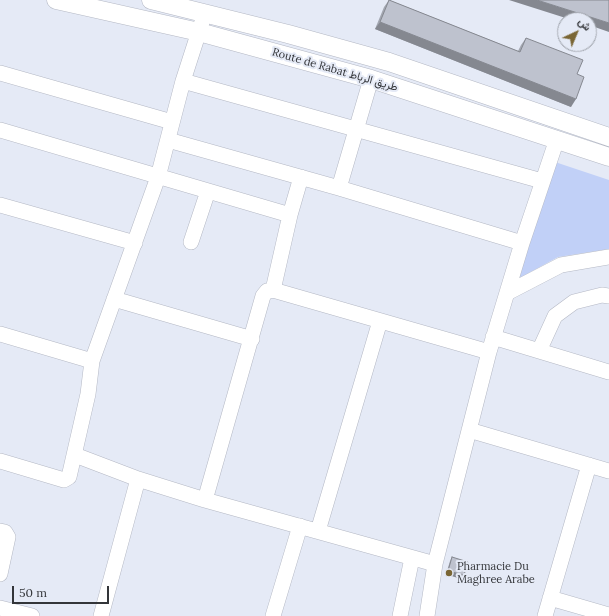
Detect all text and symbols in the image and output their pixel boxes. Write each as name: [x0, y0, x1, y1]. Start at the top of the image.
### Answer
north arrow: [557, 12, 597, 52]
text: ش: [575, 14, 594, 34]
street label: Route de Rabat طريق الرباط: [271, 46, 399, 94]
place label: Pharmacie Du Maghree Arabe: [457, 560, 535, 586]
marker: Pharmacie Du Maghree Arabe: [444, 568, 454, 578]
scale bar: [14, 578, 111, 604]
text: 50 m: [19, 585, 47, 600]

